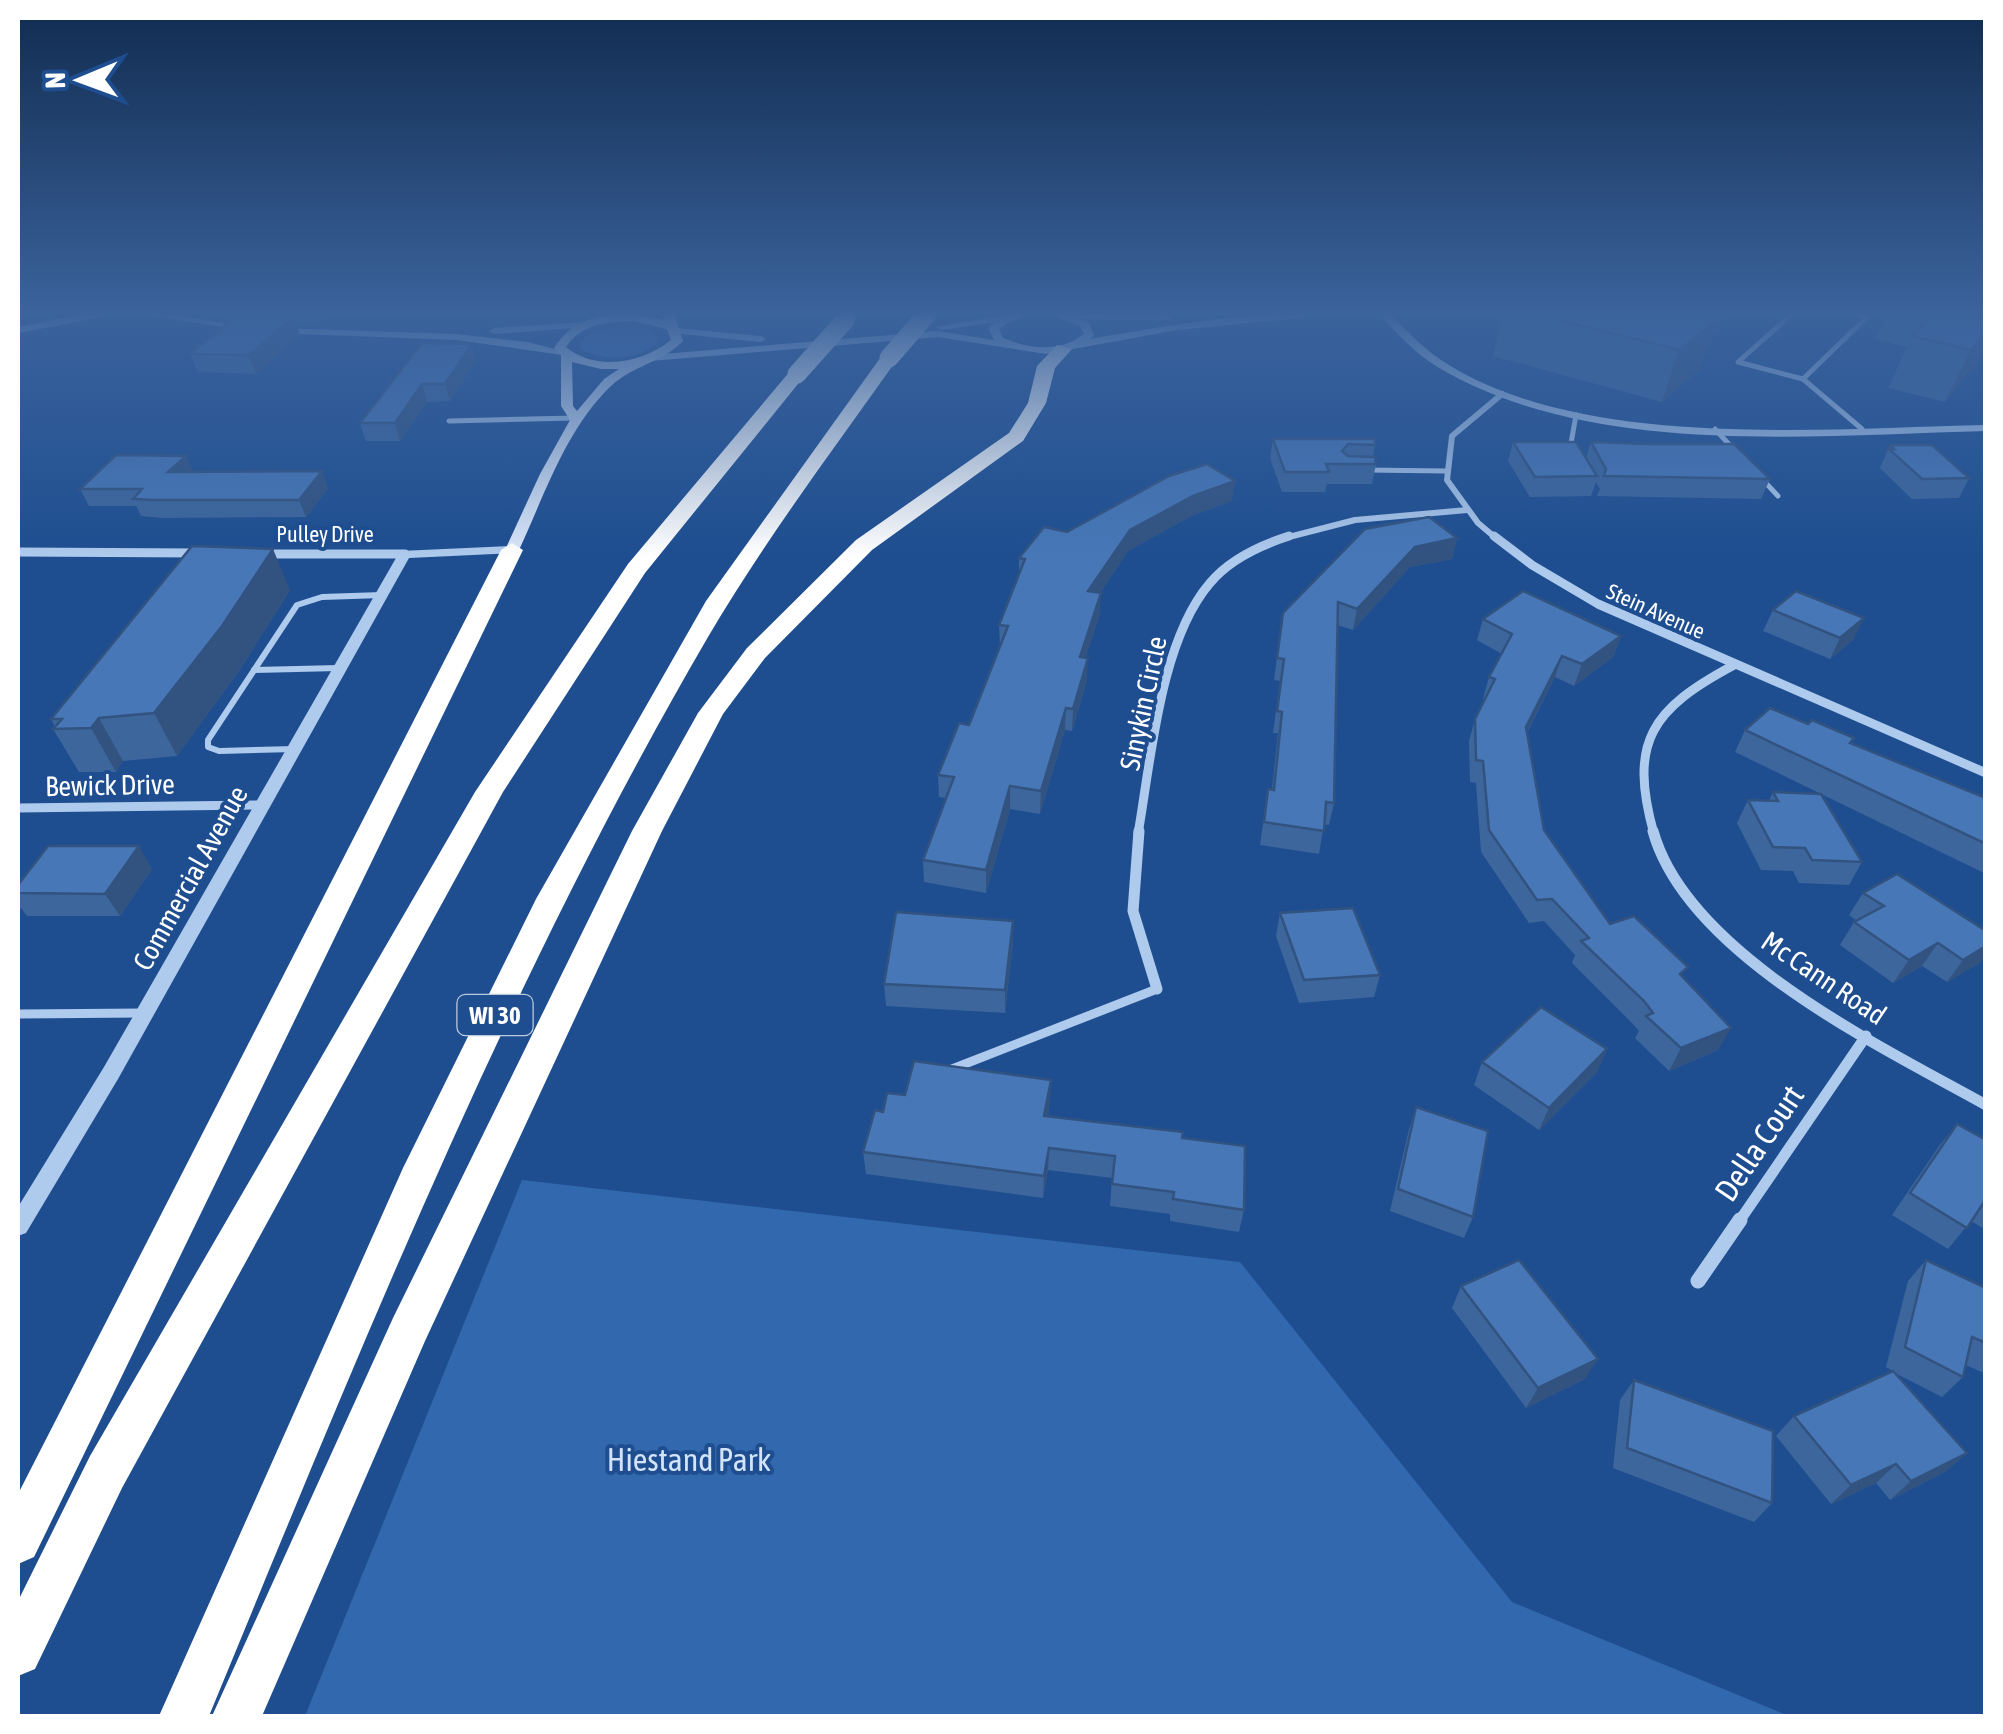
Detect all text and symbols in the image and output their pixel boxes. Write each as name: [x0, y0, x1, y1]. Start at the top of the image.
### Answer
north arrow: [30, 30, 130, 130]
text: N: [39, 72, 71, 89]
street label: Pulley Drive: [276, 521, 374, 547]
street label: Stein Avenue: [1603, 578, 1709, 644]
street label: Sinykin Circle: [1113, 633, 1173, 773]
street label: Bewick Drive: [45, 768, 175, 802]
street label: Commercial Avenue: [126, 780, 254, 976]
street label: Mc Cann Road: [1756, 925, 1892, 1031]
road number: WI 30: [458, 995, 532, 1035]
street label: Della Court: [1707, 1078, 1811, 1208]
park label: Hiestand Park: [607, 1441, 771, 1478]

